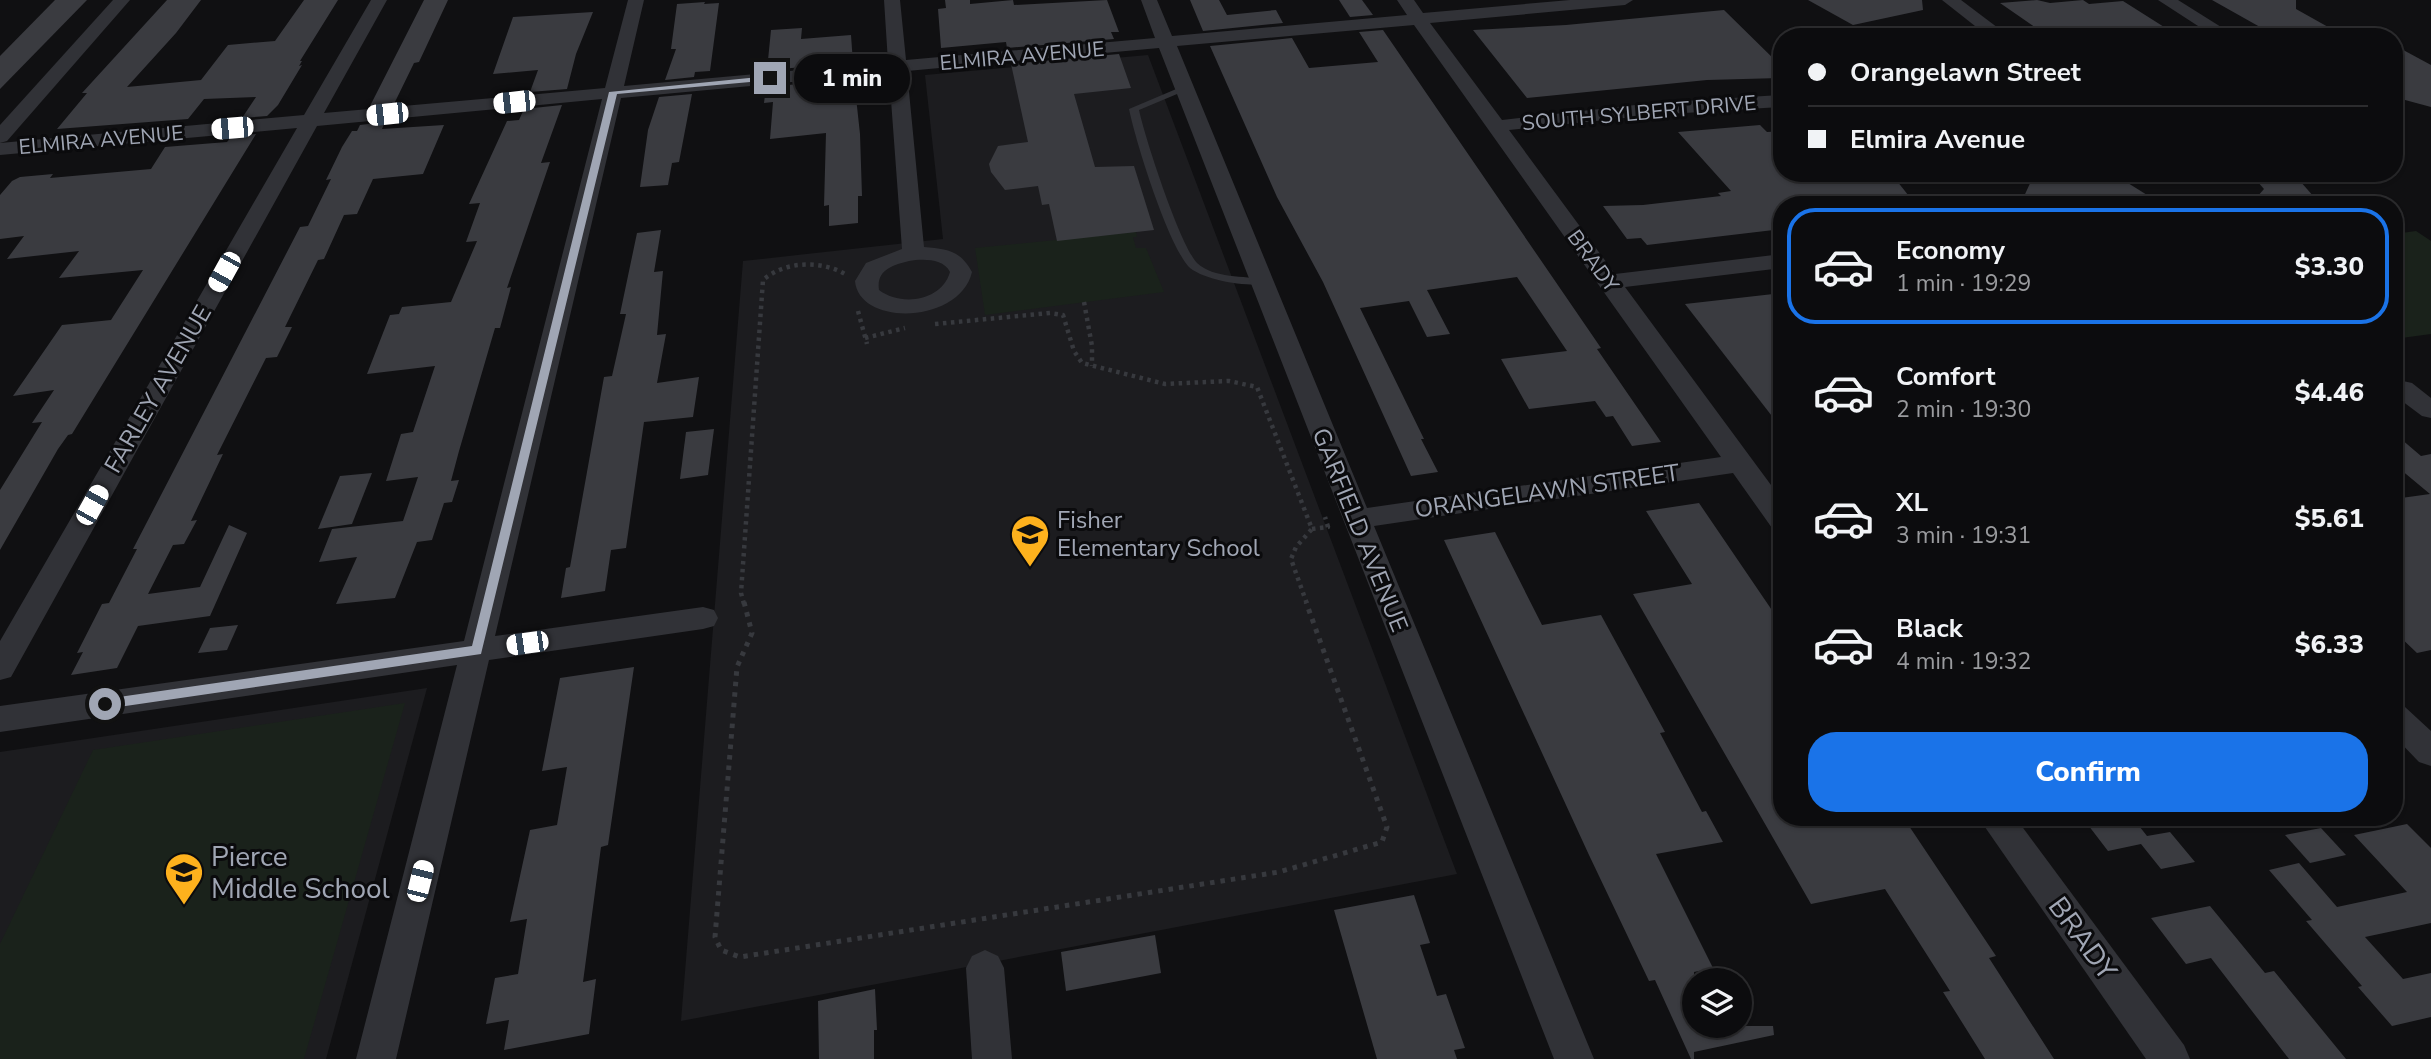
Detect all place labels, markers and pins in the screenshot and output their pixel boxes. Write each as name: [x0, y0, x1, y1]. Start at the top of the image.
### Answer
place label: Fisher Elementary School: [1057, 504, 1260, 564]
school or university icon: Fisher Elementary School: [1009, 513, 1051, 568]
place label: Pierce Middle School: [211, 838, 391, 908]
school or university icon: Pierce Middle School: [163, 851, 205, 906]

